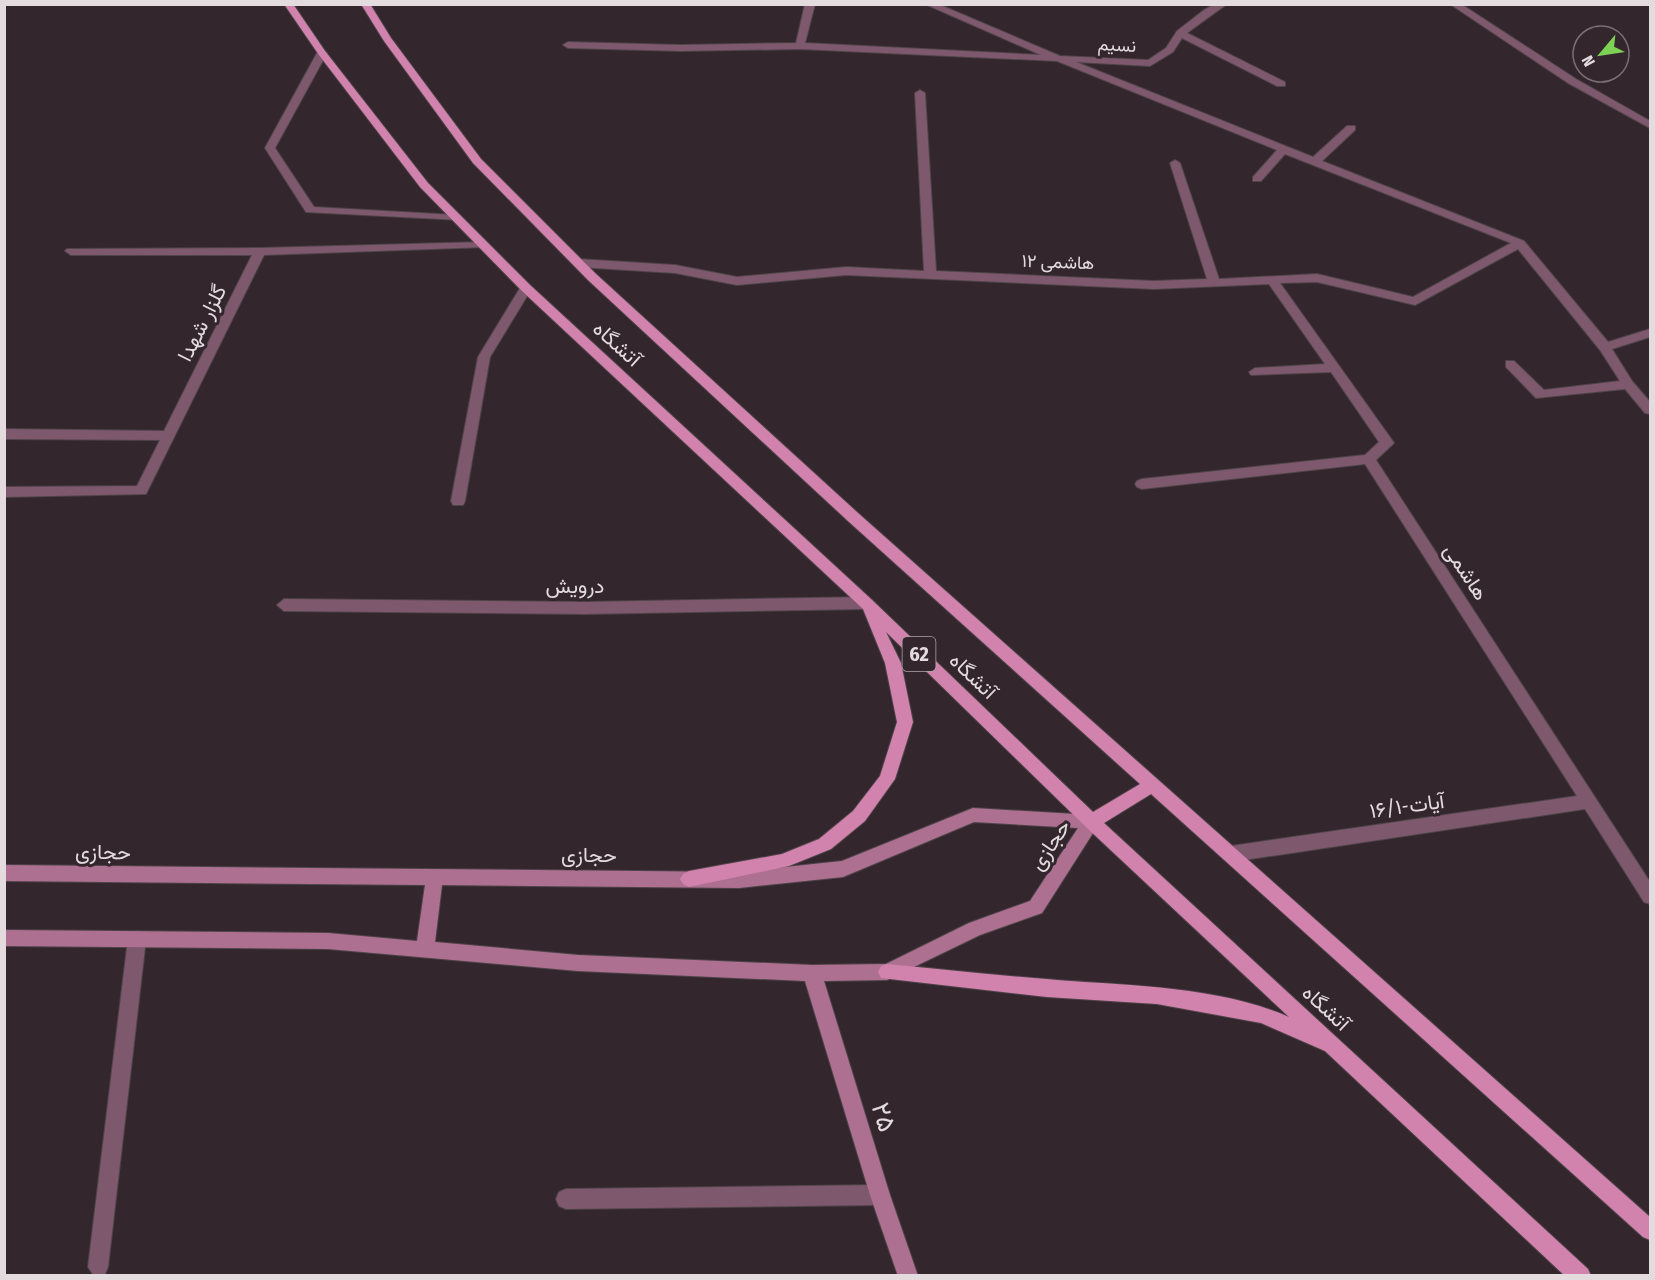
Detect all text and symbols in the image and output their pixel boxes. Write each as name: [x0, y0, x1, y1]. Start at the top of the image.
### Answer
north arrow: [1571, 24, 1631, 84]
street label: نسیم: [1097, 33, 1137, 58]
text: N: [1578, 52, 1599, 70]
street label: ۱۲ هاشمی: [1021, 250, 1095, 274]
street label: گلزار شهدا: [172, 280, 232, 366]
street label: آتشگاه: [588, 316, 648, 374]
street label: هاشمی: [1438, 539, 1494, 605]
street label: درویش: [546, 573, 604, 599]
road number: 62: [902, 637, 936, 671]
street label: آتشگاه: [944, 647, 1004, 706]
street label: ۱۶/۱-آیات: [1368, 788, 1448, 824]
street label: حجازی: [1024, 815, 1076, 875]
street label: حجازی: [75, 839, 131, 865]
street label: حجازی: [561, 842, 617, 868]
street label: آتشگاه: [1297, 979, 1357, 1038]
street label: ۲۵: [864, 1099, 903, 1136]

